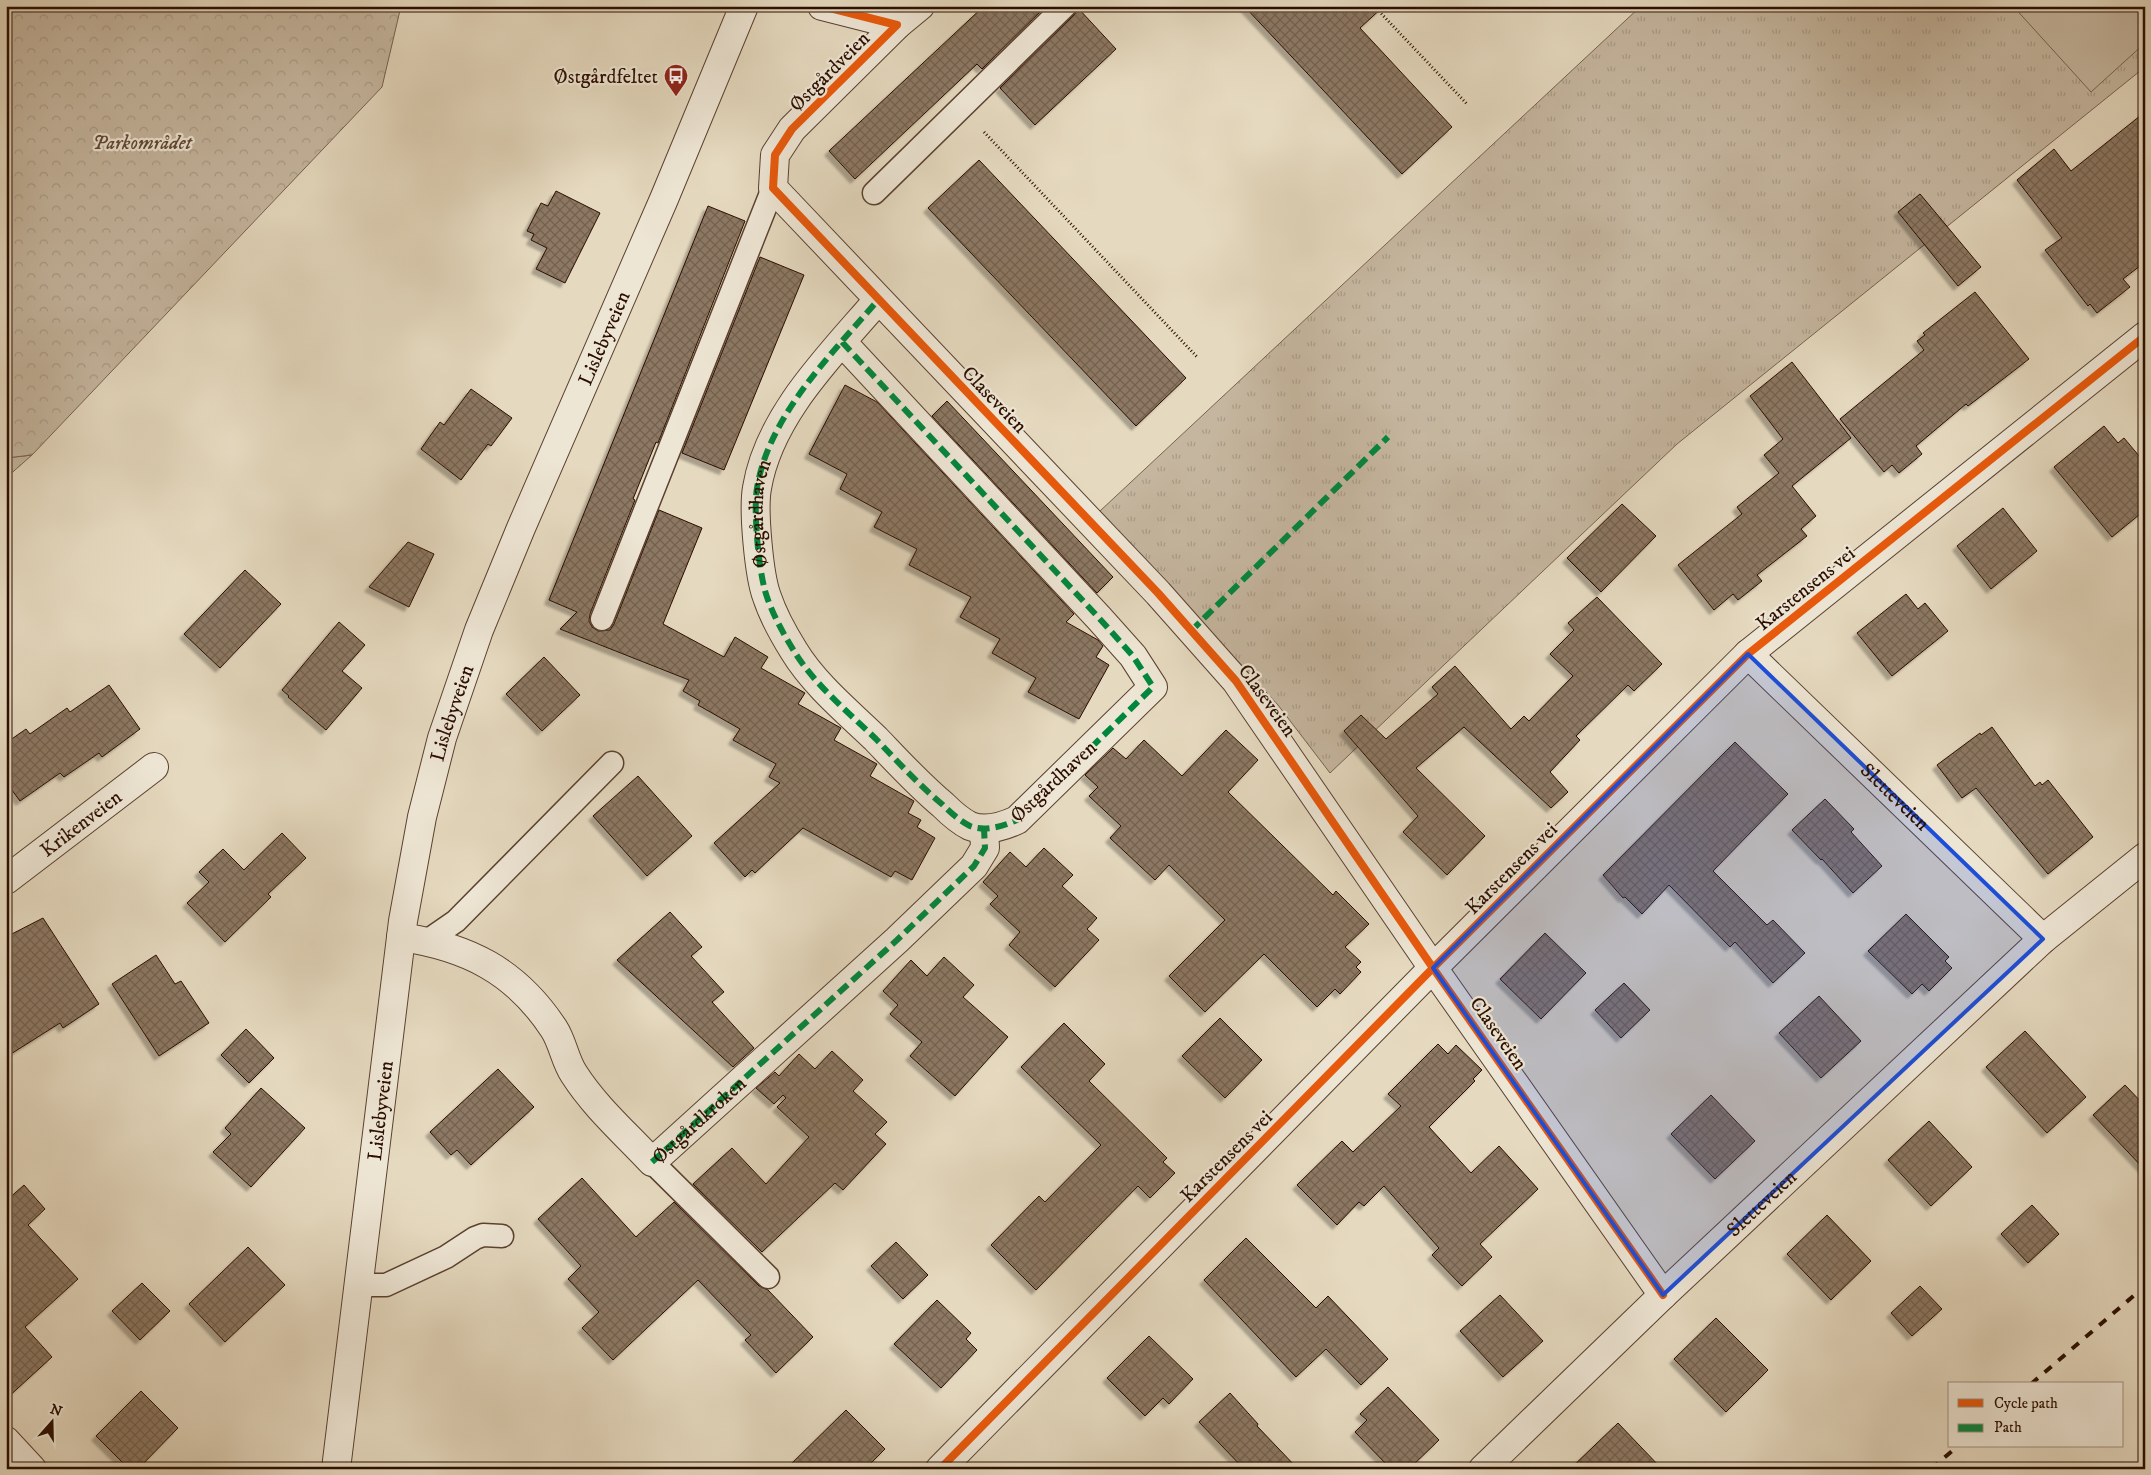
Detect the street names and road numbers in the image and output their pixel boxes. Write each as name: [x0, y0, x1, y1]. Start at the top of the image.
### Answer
street label: Østgårdveien: [785, 26, 876, 118]
street label: Lislebyveien: [574, 287, 637, 390]
street label: Claseveien: [956, 361, 1032, 439]
street label: Østgårdhaven: [745, 456, 778, 569]
street label: Karstensens vei: [1751, 542, 1861, 637]
street label: Claseveien: [1232, 660, 1302, 743]
street label: Lislebyveien: [426, 661, 480, 764]
street label: Østgårdhaven: [1006, 735, 1103, 828]
street label: Sletteveien: [1855, 758, 1935, 837]
street label: Krikenveien: [36, 785, 128, 863]
street label: Karstensens vei: [1461, 818, 1563, 920]
street label: Claseveien: [1464, 992, 1532, 1076]
street label: Lislebyveien: [363, 1059, 400, 1162]
street label: Østgårdkroken: [647, 1071, 752, 1170]
street label: Karstensens vei: [1176, 1106, 1278, 1208]
street label: Sletteveien: [1722, 1165, 1803, 1243]

